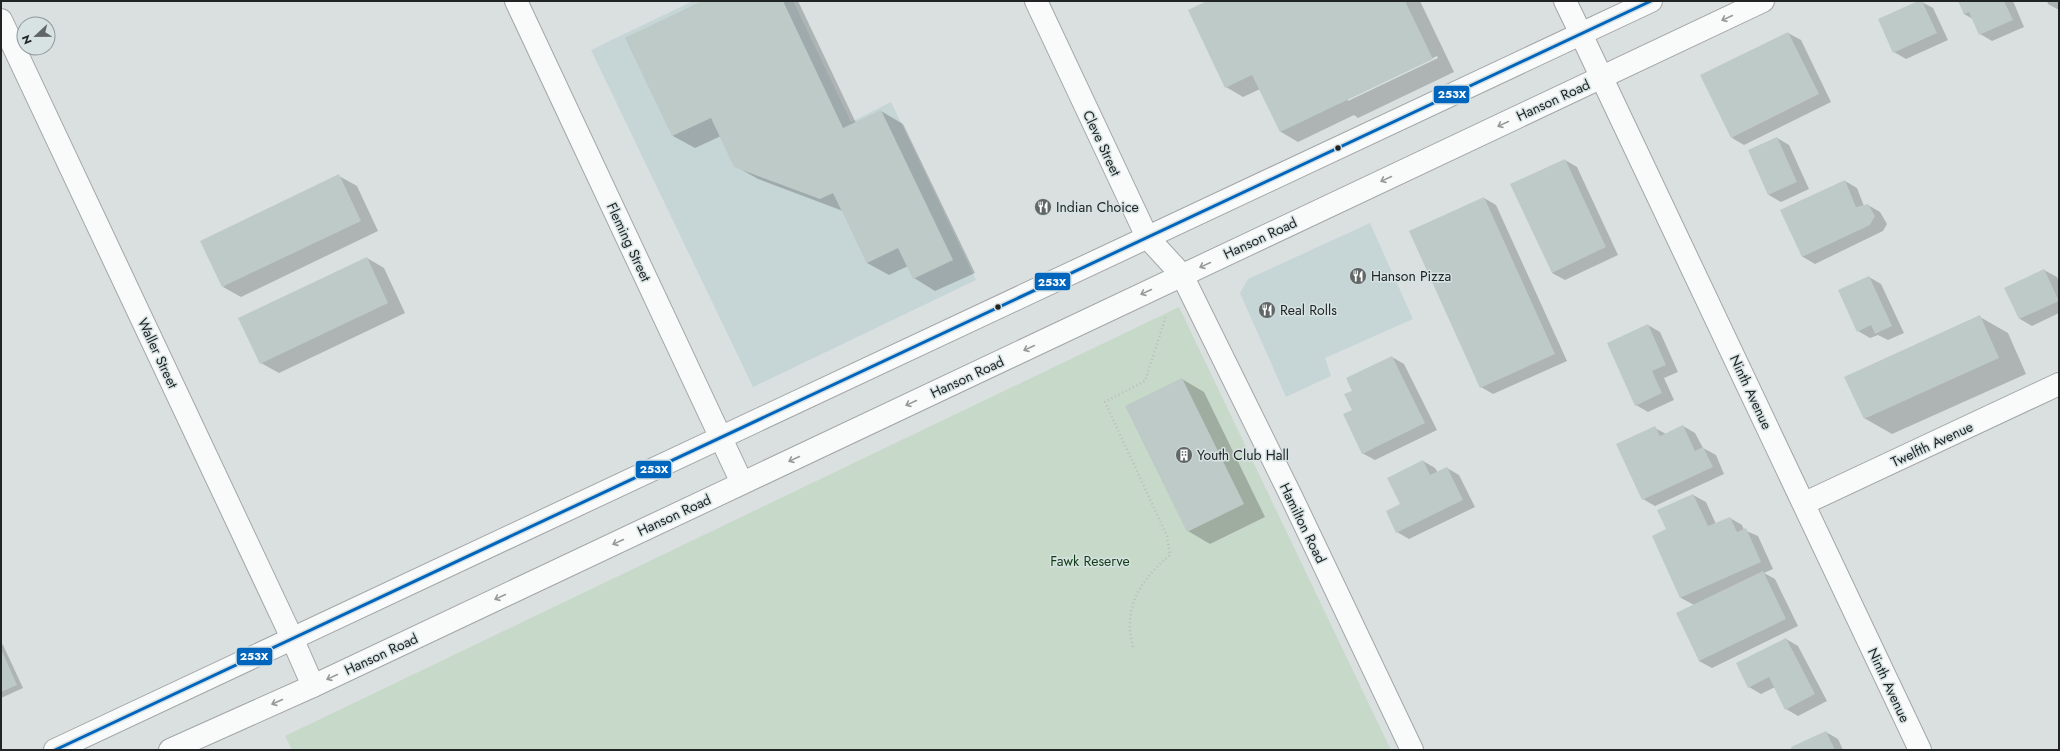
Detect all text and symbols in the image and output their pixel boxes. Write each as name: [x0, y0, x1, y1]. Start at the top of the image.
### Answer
one-way arrow: [1722, 15, 1734, 22]
north arrow: [16, 16, 56, 56]
text: N: [18, 33, 36, 47]
street label: Hanson Road: [1513, 74, 1593, 126]
line badge: 253X: [1433, 85, 1470, 104]
text: 253X: [1438, 86, 1467, 102]
street label: Cleve Street: [1078, 107, 1126, 180]
one-way arrow: [1497, 120, 1509, 128]
unlabelled marker: [1333, 143, 1343, 153]
one-way arrow: [1380, 176, 1392, 183]
restaurant icon: Indian Choice: [1033, 197, 1053, 217]
place label: Indian Choice: [1056, 197, 1139, 217]
street label: Fleming Street: [602, 199, 656, 285]
street label: Hanson Road: [1220, 212, 1300, 264]
one-way arrow: [1199, 261, 1211, 269]
restaurant icon: Hanson Pizza: [1348, 266, 1368, 286]
place label: Hanson Pizza: [1371, 266, 1451, 286]
line badge: 253X: [1034, 272, 1071, 291]
text: 253X: [1038, 274, 1067, 290]
one-way arrow: [1141, 289, 1153, 296]
restaurant icon: Real Rolls: [1257, 300, 1277, 320]
place label: Real Rolls: [1280, 300, 1337, 320]
unlabelled marker: [993, 302, 1003, 312]
street label: Waller Street: [133, 315, 183, 392]
one-way arrow: [1023, 345, 1035, 352]
street label: Hanson Road: [927, 351, 1007, 403]
street label: Ninth Avenue: [1725, 351, 1777, 433]
one-way arrow: [905, 400, 917, 407]
street label: Twelfth Avenue: [1888, 416, 1976, 472]
building icon: Youth Club Hall: [1174, 445, 1194, 465]
place label: Youth Club Hall: [1197, 445, 1289, 465]
one-way arrow: [788, 456, 800, 463]
line badge: 253X: [635, 460, 672, 479]
text: 253X: [640, 461, 669, 477]
street label: Hamilton Road: [1275, 479, 1331, 567]
street label: Hanson Road: [634, 489, 714, 541]
one-way arrow: [612, 539, 624, 546]
park label: Fawk Reserve: [1050, 551, 1130, 571]
one-way arrow: [495, 594, 507, 601]
street label: Hanson Road: [341, 628, 421, 680]
street label: Ninth Avenue: [1863, 644, 1915, 726]
line badge: 253X: [236, 647, 273, 666]
text: 253X: [240, 648, 269, 664]
one-way arrow: [327, 674, 339, 681]
one-way arrow: [272, 699, 284, 706]

